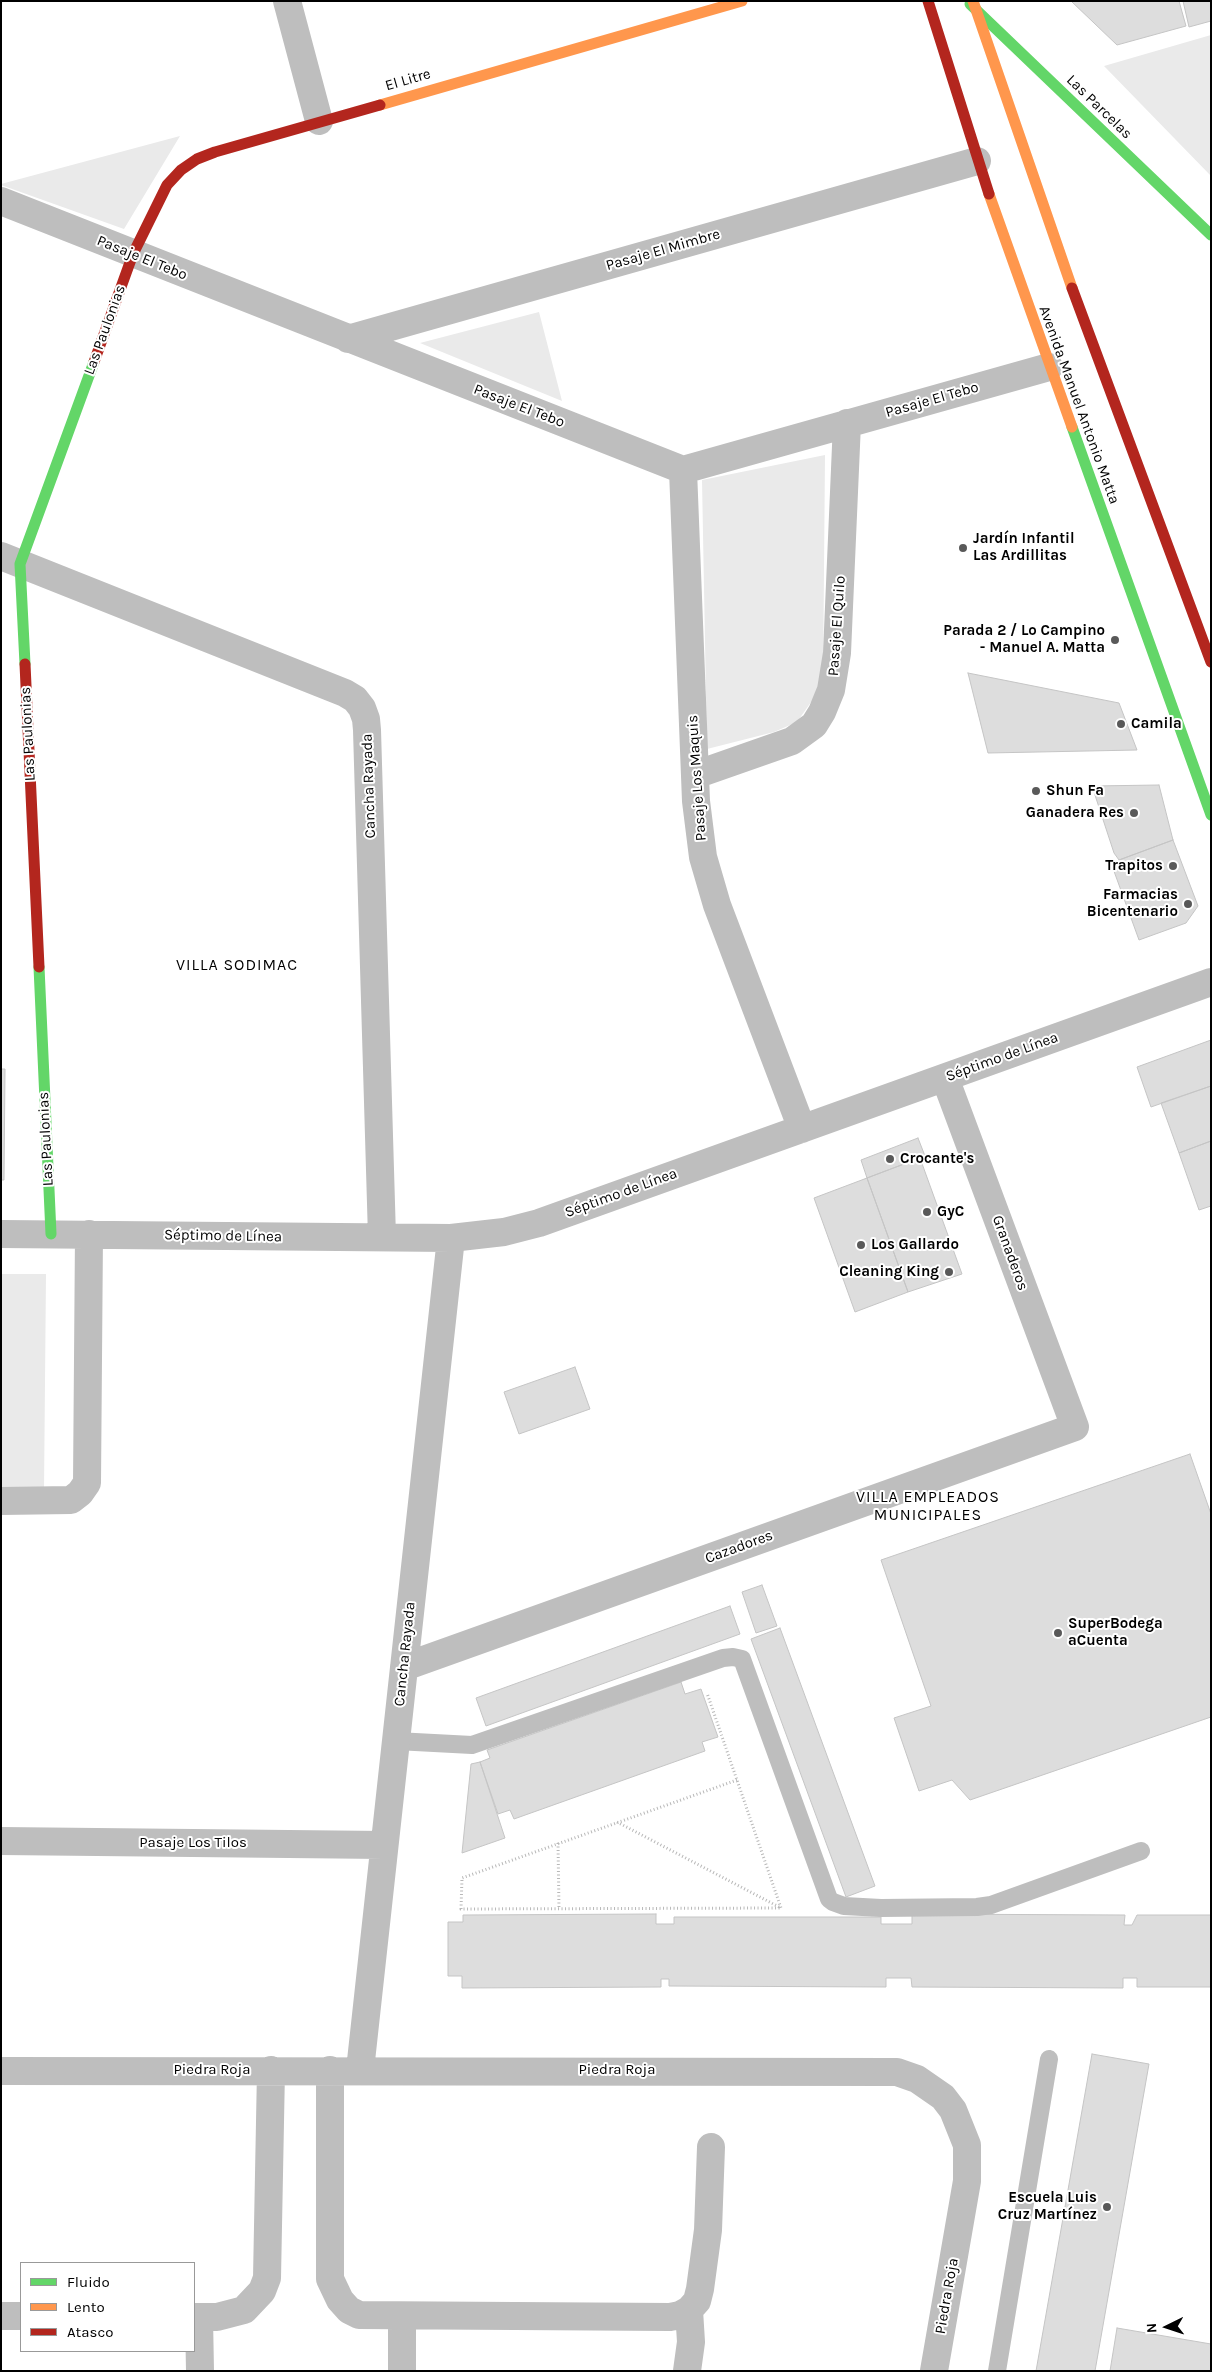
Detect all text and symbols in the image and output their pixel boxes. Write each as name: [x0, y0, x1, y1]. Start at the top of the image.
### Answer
street label: El Litre: [383, 65, 433, 95]
street label: Las Parcelas: [1062, 71, 1136, 143]
street label: Pasaje El Mimbre: [604, 225, 722, 275]
street label: Pasaje El Tebo: [94, 232, 190, 284]
street label: Las Paulonias: [80, 283, 130, 377]
street label: Avenida Manuel Antonio Matta: [1035, 303, 1123, 507]
street label: Pasaje El Tebo: [883, 378, 981, 422]
street label: Pasaje El Tebo: [471, 380, 567, 432]
place label: Jardín Infantil Las Ardillitas: [973, 530, 1075, 565]
marker: Jardín Infantil Las Ardillitas: [957, 542, 969, 554]
street label: Pasaje El Quilo: [825, 575, 849, 677]
place label: Parada 2 / Lo Campino - Manuel A. Matta: [943, 622, 1105, 657]
marker: Parada 2 / Lo Campino - Manuel A. Matta: [1109, 634, 1121, 646]
street label: Las Paulonias: [17, 686, 39, 782]
street label: Pasaje Los Maquis: [684, 714, 710, 842]
place label: Camila: [1131, 715, 1182, 733]
marker: Camila: [1115, 718, 1127, 730]
street label: Cancha Rayada: [358, 733, 380, 839]
place label: Shun Fa: [1046, 782, 1104, 800]
marker: Shun Fa: [1030, 785, 1042, 797]
place label: Ganadera Res: [1026, 804, 1124, 822]
marker: Ganadera Res: [1128, 807, 1140, 819]
place label: Trapitos: [1105, 857, 1163, 875]
marker: Trapitos: [1167, 860, 1179, 872]
place label: Farmacias Bicentenario: [1087, 886, 1178, 921]
marker: Farmacias Bicentenario: [1182, 898, 1194, 910]
district label: VILLA SODIMAC: [174, 955, 300, 975]
street label: Séptimo de Línea: [943, 1028, 1061, 1086]
street label: Las Paulonias: [35, 1091, 57, 1187]
place label: Crocante's: [900, 1150, 974, 1168]
marker: Crocante's: [884, 1153, 896, 1165]
street label: Séptimo de Línea: [562, 1164, 680, 1222]
place label: GyC: [937, 1203, 964, 1221]
marker: GyC: [921, 1206, 933, 1218]
street label: Granaderos: [988, 1213, 1032, 1293]
street label: Séptimo de Línea: [164, 1226, 282, 1246]
place label: Los Gallardo: [871, 1236, 959, 1254]
marker: Los Gallardo: [855, 1239, 867, 1251]
place label: Cleaning King: [839, 1263, 939, 1281]
marker: Cleaning King: [943, 1266, 955, 1278]
district label: VILLA EMPLEADOS MUNICIPALES: [854, 1487, 1002, 1525]
street label: Cazadores: [703, 1526, 775, 1568]
street label: Cancha Rayada: [391, 1601, 419, 1707]
place label: SuperBodega aCuenta: [1068, 1615, 1163, 1650]
marker: SuperBodega aCuenta: [1052, 1627, 1064, 1639]
street label: Pasaje Los Tilos: [139, 1834, 247, 1852]
street label: Piedra Roja: [174, 2061, 250, 2079]
street label: Piedra Roja: [579, 2061, 655, 2079]
place label: Escuela Luis Cruz Martínez: [998, 2189, 1097, 2224]
marker: Escuela Luis Cruz Martínez: [1101, 2201, 1113, 2213]
street label: Piedra Roja: [931, 2257, 963, 2335]
legend: [20, 2262, 195, 2352]
text: Fluido: [67, 2273, 110, 2291]
text: Lento: [67, 2298, 105, 2316]
north arrow: [1142, 2302, 1192, 2352]
text: N: [1143, 2322, 1160, 2334]
text: Atasco: [67, 2323, 113, 2341]

